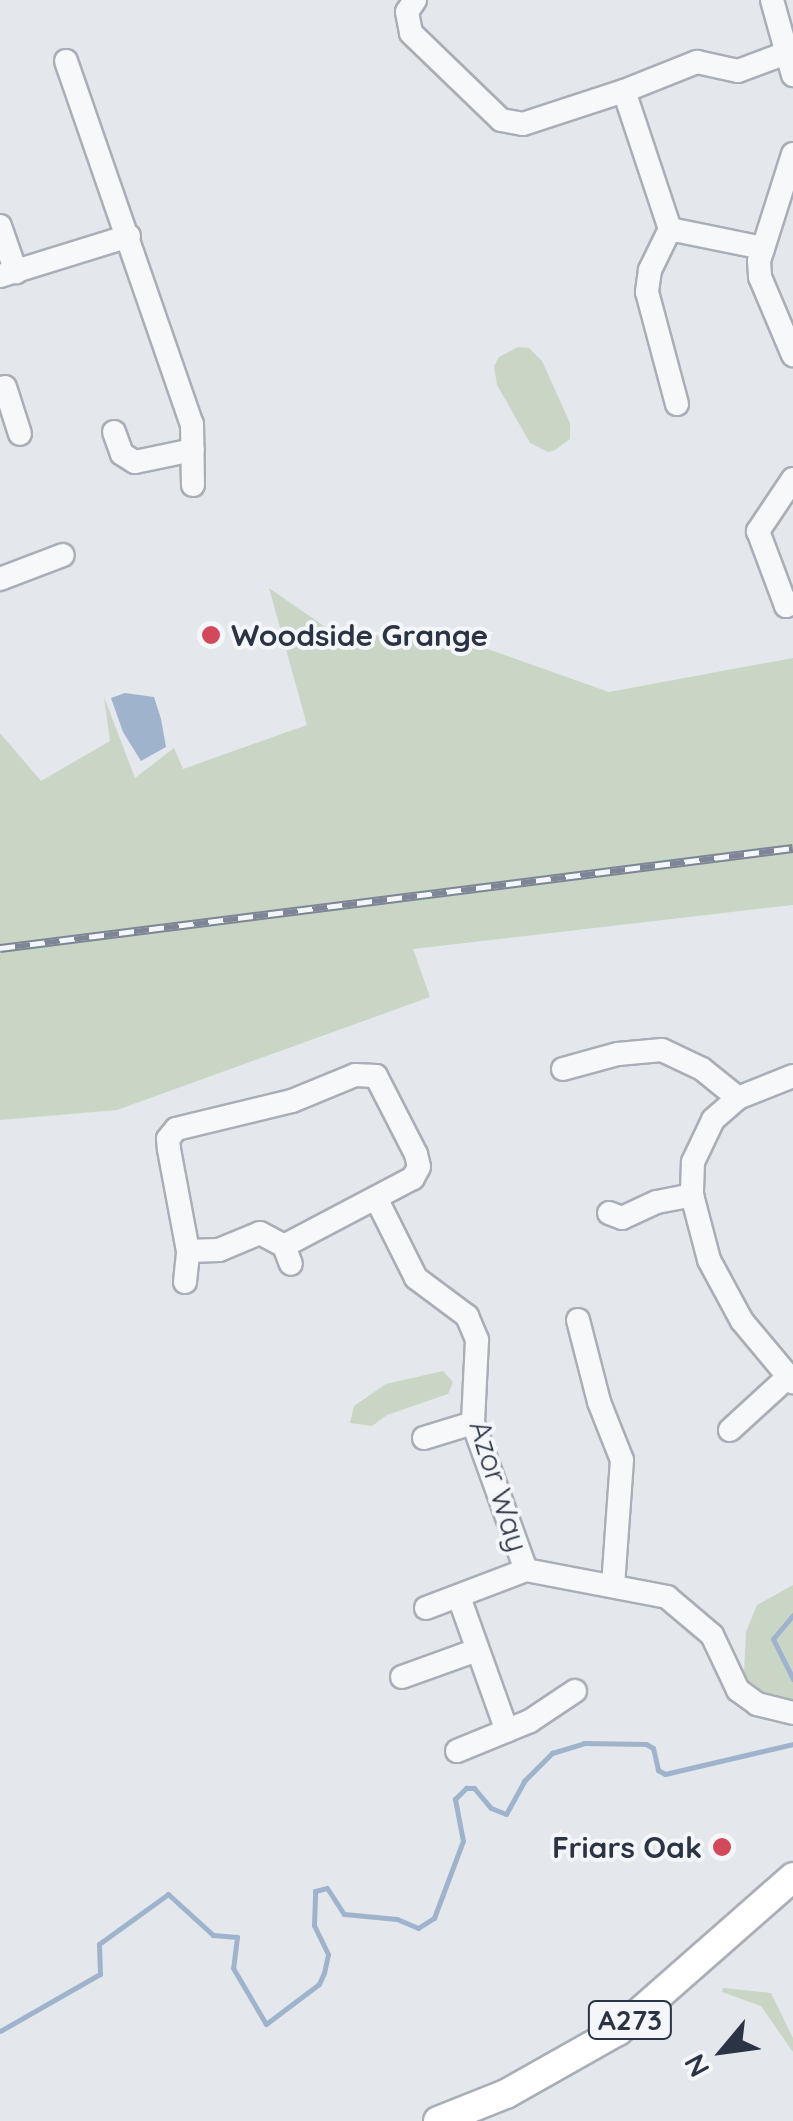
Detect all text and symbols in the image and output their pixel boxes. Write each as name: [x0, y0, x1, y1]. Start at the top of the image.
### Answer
place label: Woodside Grange: [231, 617, 488, 653]
marker: Woodside Grange: [200, 624, 222, 646]
street label: Azor Way: [462, 1416, 536, 1556]
place label: Friars Oak: [552, 1829, 702, 1865]
marker: Friars Oak: [711, 1836, 733, 1858]
road number: A273: [588, 1997, 672, 2043]
north arrow: [673, 2001, 773, 2101]
text: N: [676, 2048, 717, 2083]

